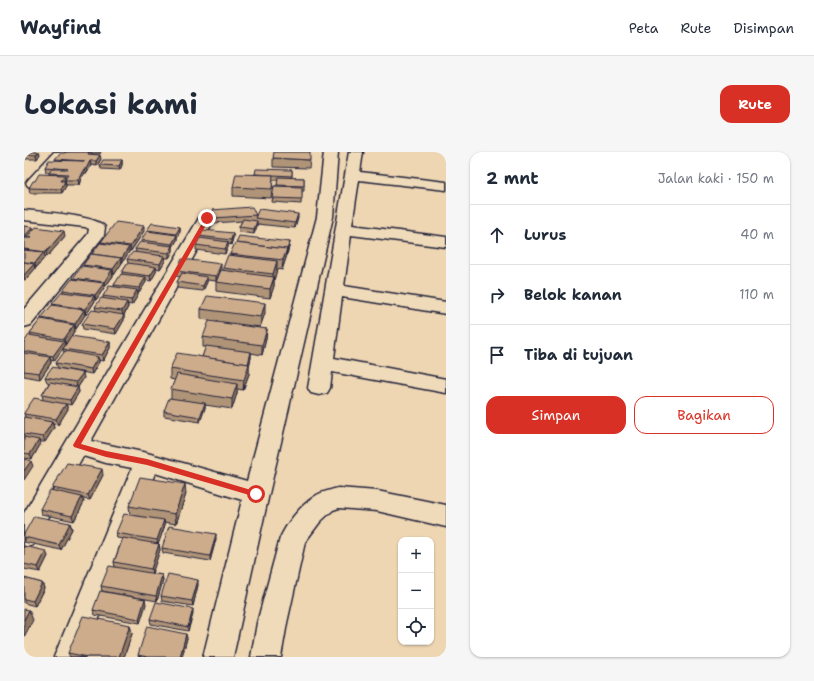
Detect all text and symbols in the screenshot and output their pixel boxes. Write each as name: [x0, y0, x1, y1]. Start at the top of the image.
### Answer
text: Wayfind: [20, 15, 101, 40]
text: Peta: [629, 19, 658, 37]
text: Rute: [680, 19, 711, 37]
text: Disimpan: [733, 19, 794, 37]
text: Lokasi kami: [24, 85, 198, 123]
button: Rute: [720, 85, 790, 123]
text: 2 mnt: [486, 167, 539, 189]
text: Jalan kaki · 150 m: [658, 170, 774, 187]
route end: [198, 209, 216, 227]
icon: ahead: [486, 224, 508, 246]
text: Lurus: [524, 225, 566, 245]
text: 40 m: [740, 226, 774, 243]
icon: right: [486, 284, 508, 306]
text: Belok kanan: [524, 285, 622, 305]
text: 110 m: [739, 286, 774, 303]
icon: arrive: [486, 344, 508, 366]
text: Tiba di tujuan: [524, 345, 633, 365]
button: Simpan: [486, 396, 626, 434]
button: Bagikan: [634, 396, 774, 434]
route start: [247, 485, 265, 503]
map controls: [398, 537, 434, 645]
button: +: [398, 537, 434, 573]
button: −: [398, 573, 434, 609]
button: locate: [398, 609, 434, 645]

